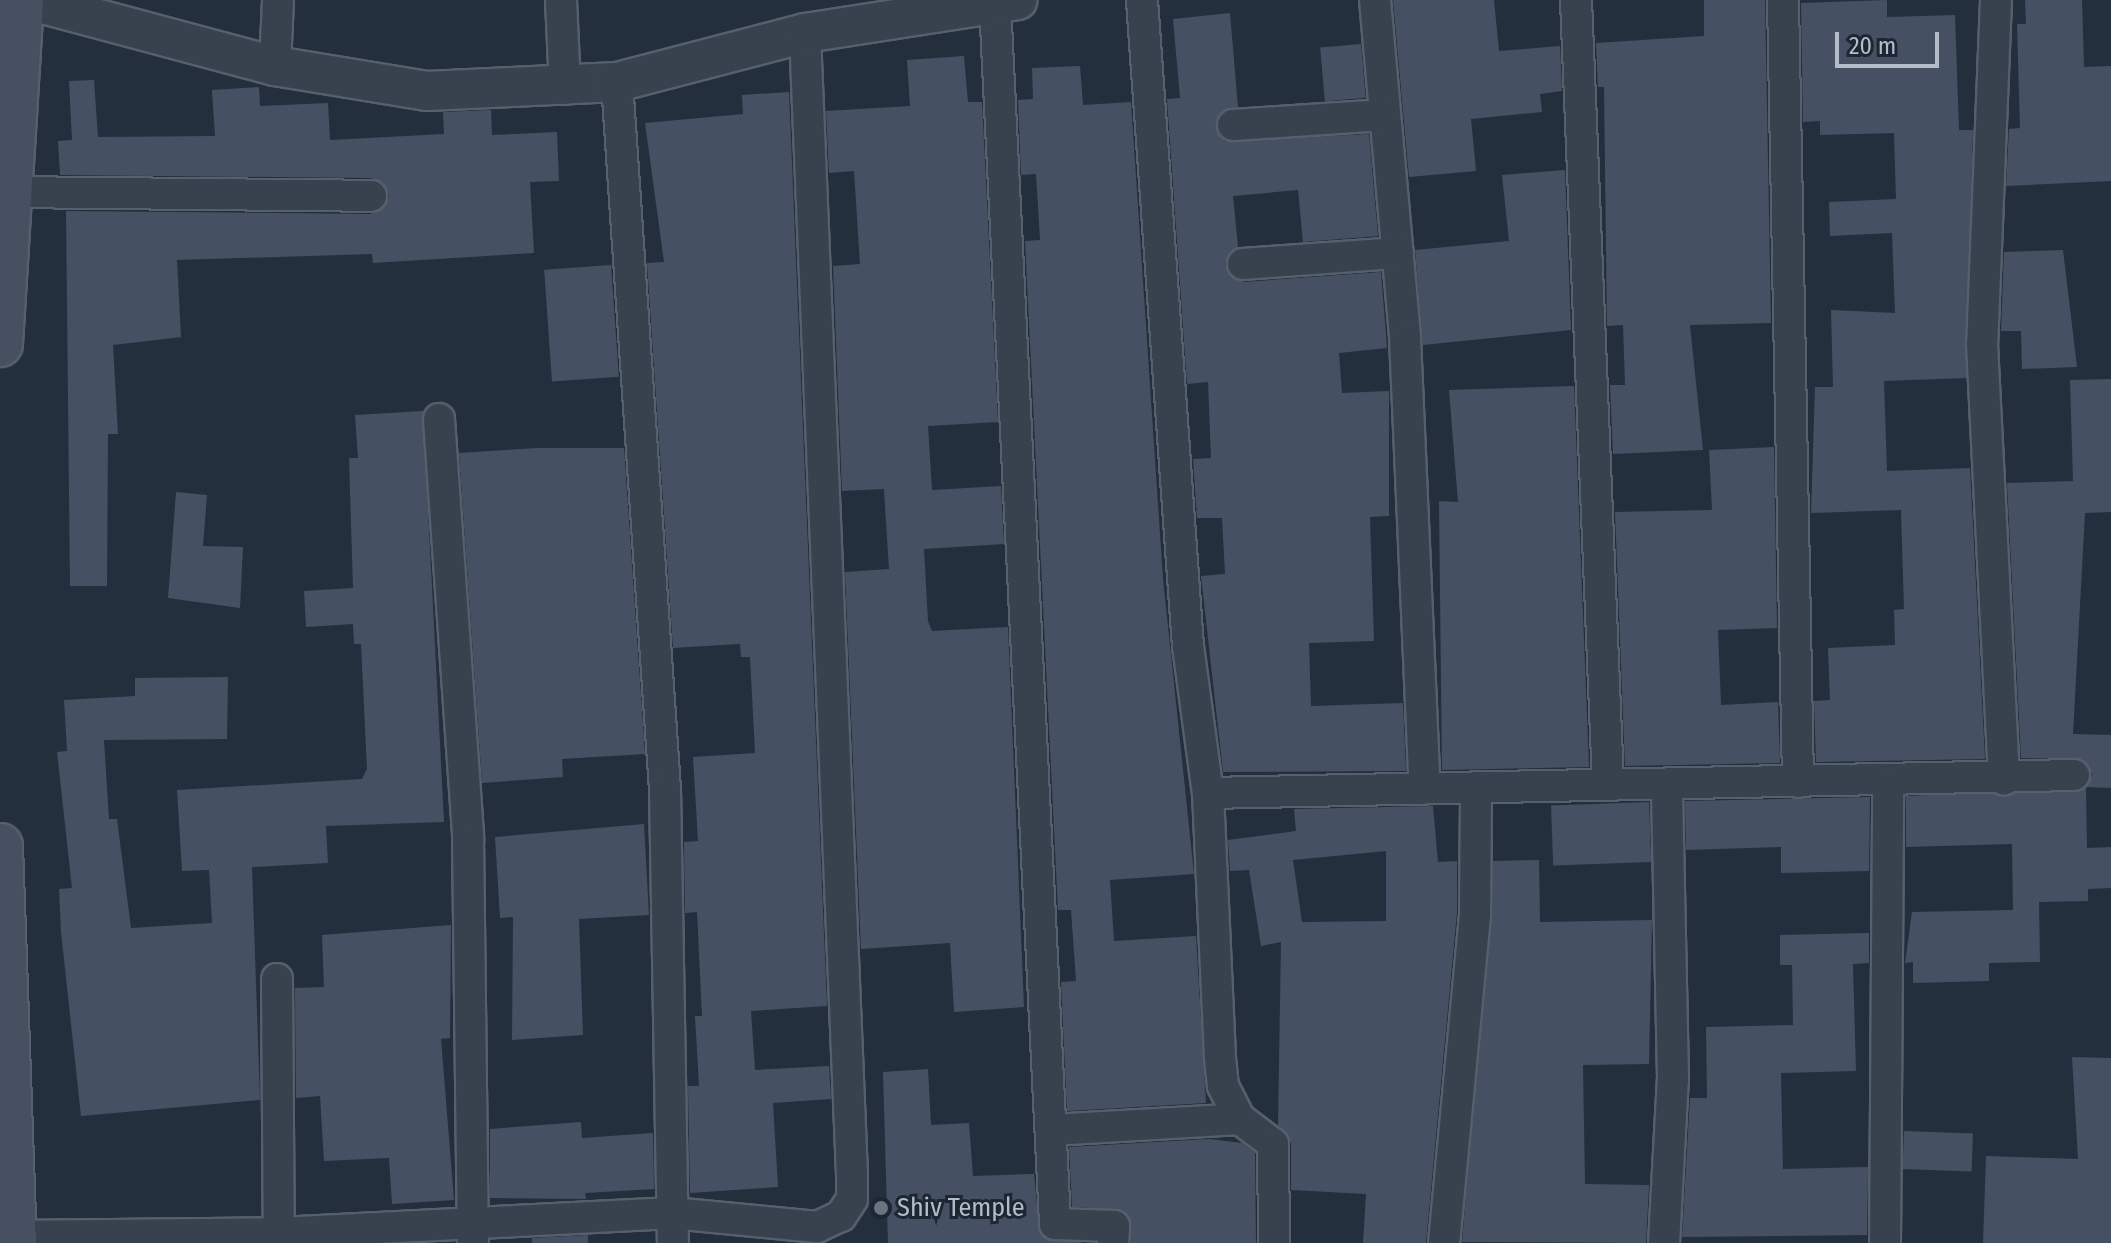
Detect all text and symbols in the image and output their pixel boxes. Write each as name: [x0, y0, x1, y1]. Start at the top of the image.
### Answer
scale bar: [1839, 16, 1943, 66]
text: 20 m: [1849, 32, 1896, 60]
place label: Shiv Temple: [897, 1192, 1025, 1224]
marker: Shiv Temple: [872, 1199, 890, 1217]

